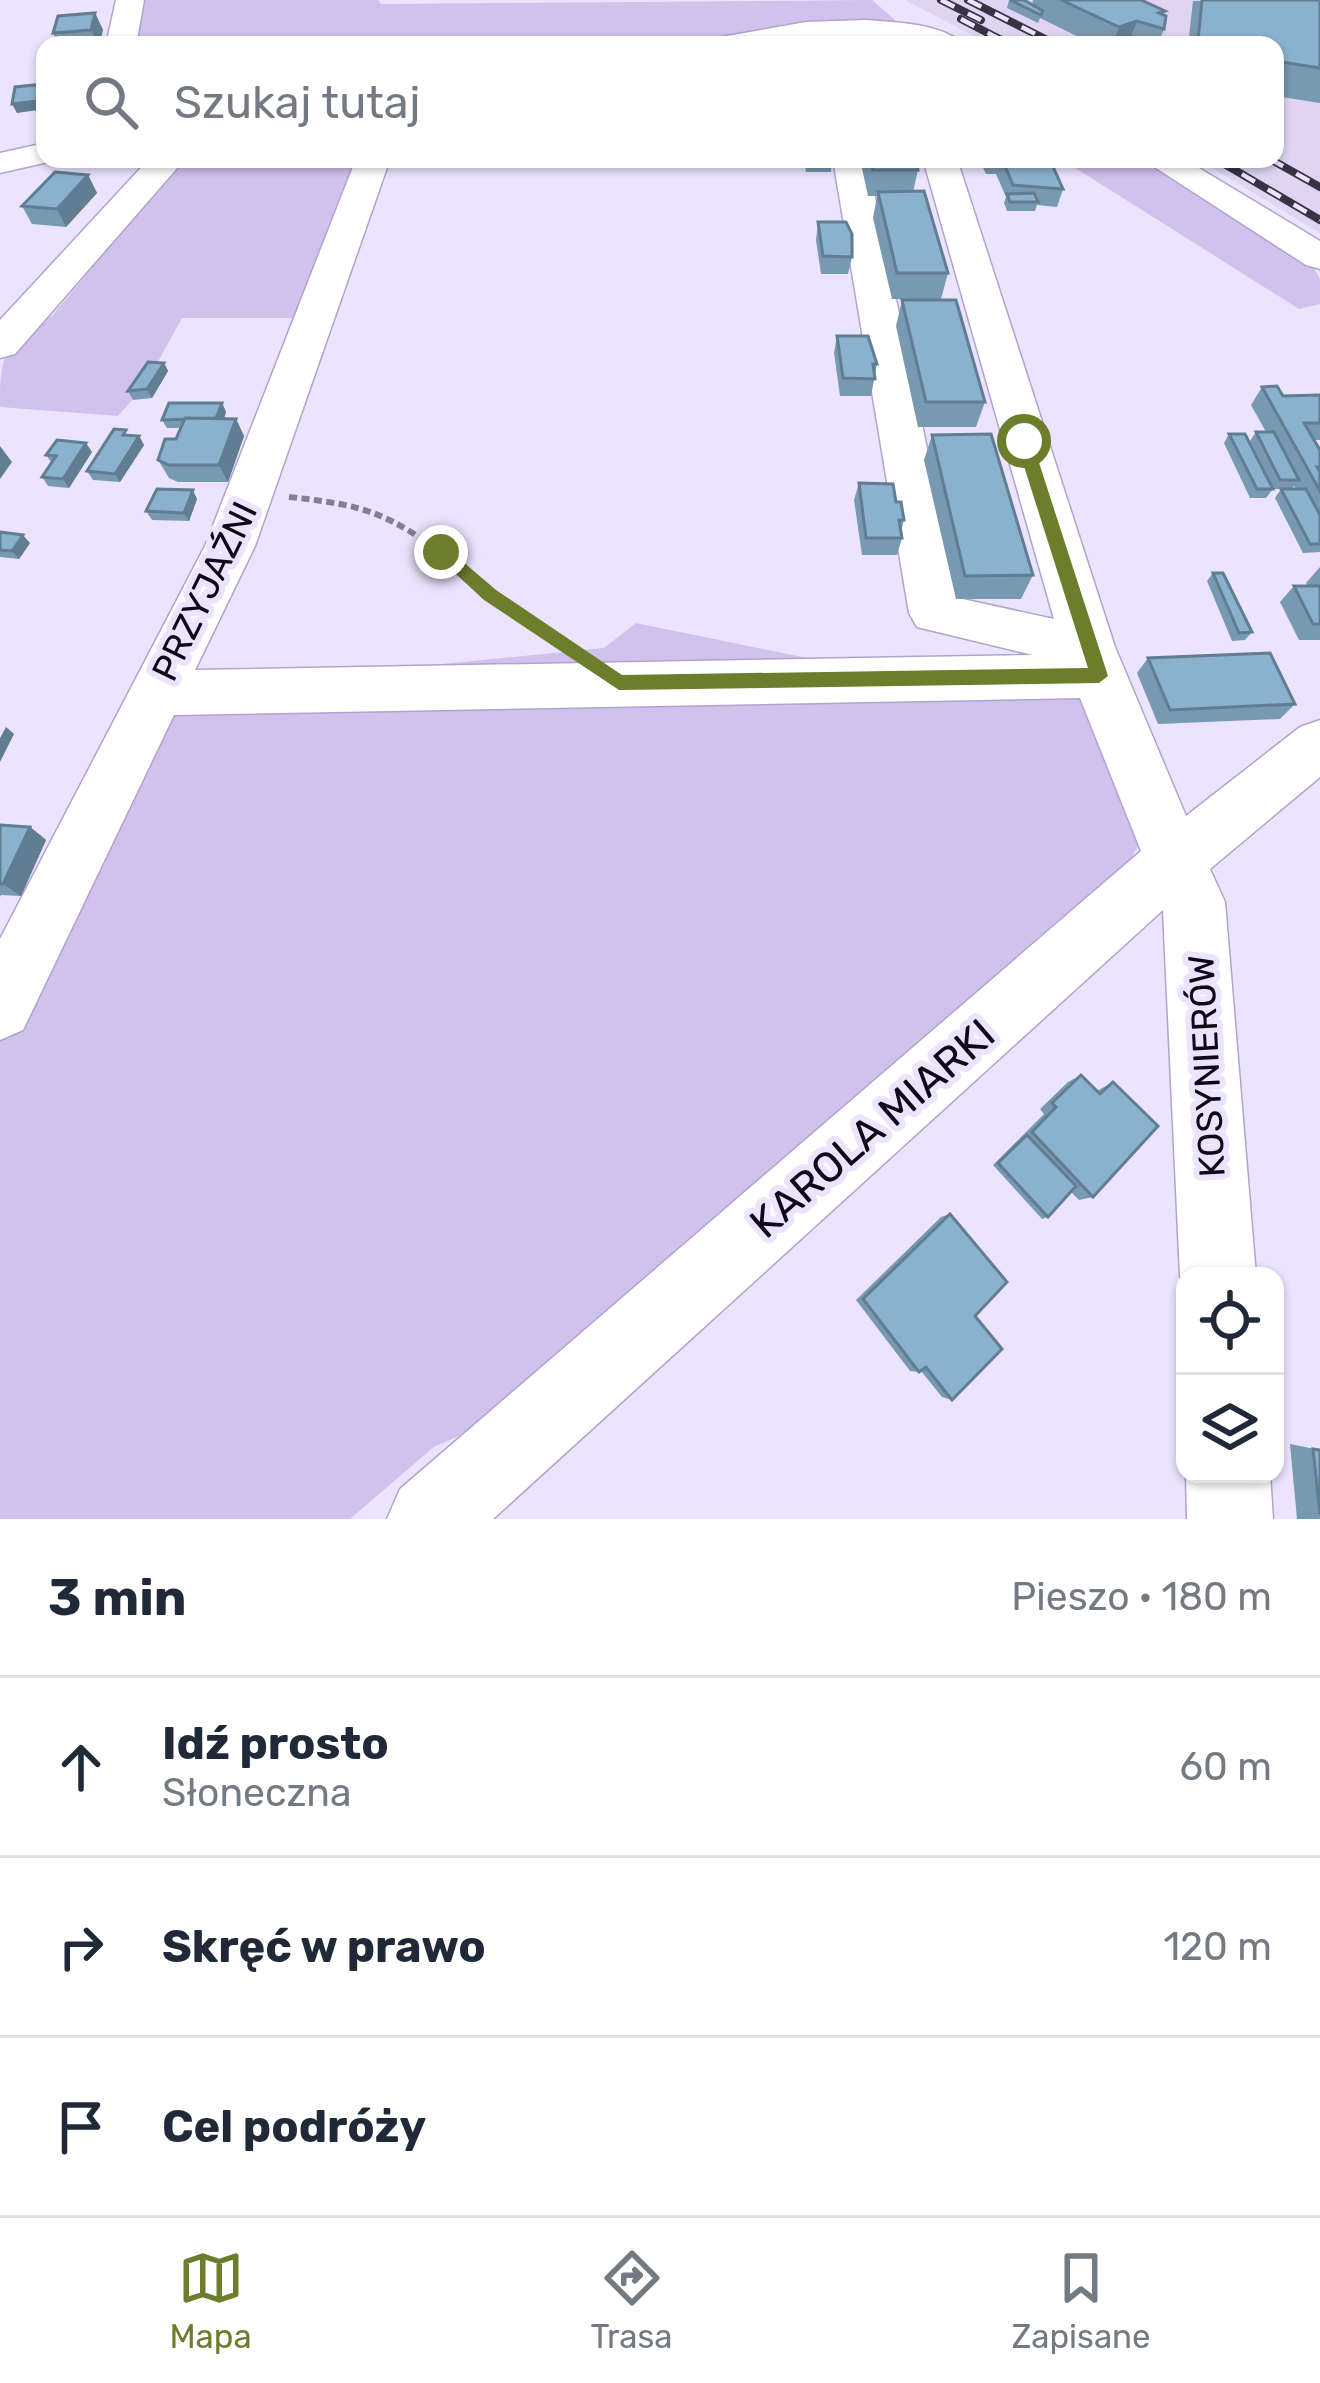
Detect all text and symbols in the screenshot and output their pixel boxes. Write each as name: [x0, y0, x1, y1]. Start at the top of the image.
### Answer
search box: [36, 36, 1284, 168]
icon: search: [78, 69, 144, 135]
text: Szukaj tutaj: [174, 76, 421, 129]
route start: [997, 414, 1051, 468]
street label: PRZYJAŹNI: [143, 495, 266, 688]
route end: [414, 525, 468, 579]
street label: KOSYNIERÓW: [1179, 954, 1234, 1178]
street label: KAROLA MIARKI: [740, 1009, 1005, 1248]
map controls: [1176, 1267, 1284, 1483]
button: locate: [1176, 1267, 1284, 1375]
button: layers: [1176, 1375, 1284, 1483]
text: 3 min: [48, 1567, 187, 1628]
text: Pieszo · 180 m: [1011, 1574, 1272, 1620]
text: Idź prosto: [162, 1717, 389, 1770]
icon: ahead: [48, 1734, 114, 1800]
text: 60 m: [1179, 1744, 1272, 1790]
text: Słoneczna: [162, 1770, 351, 1816]
icon: right: [48, 1914, 114, 1980]
text: Skręć w prawo: [162, 1920, 486, 1973]
text: 120 m: [1163, 1924, 1272, 1970]
icon: arrive: [48, 2094, 114, 2160]
text: Cel podróży: [162, 2100, 426, 2153]
tab: Mapa: [169, 2245, 252, 2356]
tab: Trasa: [591, 2245, 673, 2356]
tab: Zapisane: [1011, 2245, 1151, 2356]

